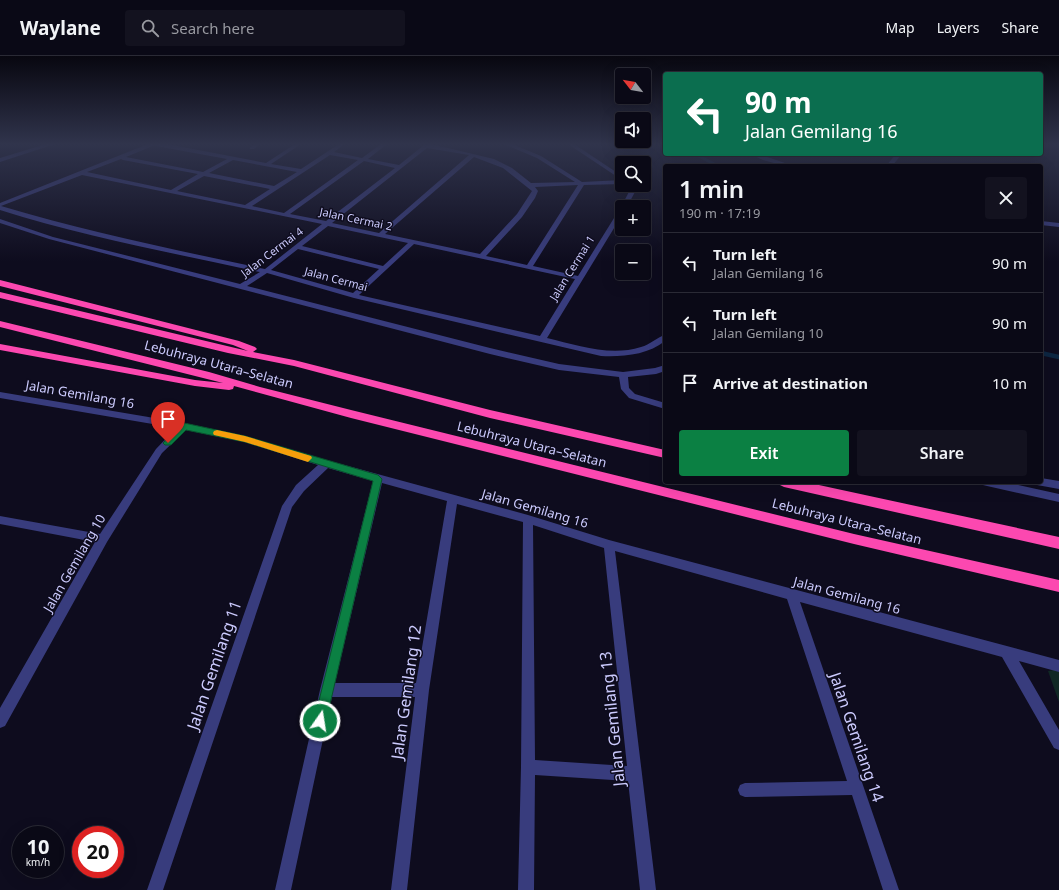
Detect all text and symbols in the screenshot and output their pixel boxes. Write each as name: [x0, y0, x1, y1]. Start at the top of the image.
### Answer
search box: [125, 10, 405, 46]
text: Waylane: [20, 15, 101, 41]
icon: search: [139, 17, 161, 39]
text: Search here: [171, 18, 254, 38]
text: Map: [886, 18, 915, 37]
text: Layers: [937, 18, 979, 37]
text: Share: [1001, 18, 1039, 37]
north arrow: [615, 68, 651, 104]
map controls: [615, 68, 651, 280]
text: 90 m: [745, 83, 812, 121]
icon: left: [679, 88, 731, 140]
button: sound: [615, 112, 651, 148]
text: Jalan Gemilang 16: [745, 119, 898, 143]
button: search: [615, 156, 651, 192]
text: 1 min: [679, 172, 744, 205]
button: close: [985, 177, 1027, 219]
button: +: [615, 200, 651, 236]
street label: Jalan Cermai 2: [317, 203, 394, 234]
text: 190 m · 17:19: [679, 204, 760, 222]
street label: Jalan Cermai 4: [237, 223, 306, 280]
street label: Jalan Cermai 1: [545, 232, 598, 304]
button: −: [615, 244, 651, 280]
text: Turn left: [713, 244, 777, 264]
icon: left: [679, 252, 701, 274]
text: 90 m: [992, 253, 1027, 273]
street label: Jalan Cermai: [302, 263, 369, 294]
text: Jalan Gemilang 16: [713, 264, 823, 282]
text: Turn left: [713, 304, 777, 324]
icon: left: [679, 312, 701, 334]
text: 90 m: [992, 313, 1027, 333]
text: Jalan Gemilang 10: [713, 324, 823, 342]
street label: Lebuhraya Utara–Selatan: [143, 335, 295, 393]
icon: arrive: [679, 372, 701, 394]
text: Arrive at destination: [713, 373, 868, 393]
text: 10 m: [992, 373, 1027, 393]
street label: Jalan Gemilang 16: [22, 375, 136, 412]
pin: [151, 402, 185, 443]
icon: arrive: [157, 408, 179, 430]
street label: Lebuhraya Utara–Selatan: [455, 417, 609, 471]
button: Exit: [679, 430, 849, 476]
button: Share: [857, 430, 1027, 476]
street label: Jalan Gemilang 16: [478, 484, 590, 532]
street label: Lebuhraya Utara–Selatan: [770, 494, 924, 548]
street label: Jalan Gemilang 10: [38, 511, 109, 617]
street label: Jalan Gemilang 16: [790, 572, 903, 618]
street label: Jalan Gemilang 11: [181, 597, 246, 735]
street label: Jalan Gemilang 12: [385, 623, 426, 763]
street label: Jalan Gemilang 13: [594, 650, 630, 790]
street label: Jalan Gemilang 14: [824, 667, 889, 805]
position arrow: [299, 700, 341, 742]
speed limit sign: 20: [72, 826, 124, 878]
text: 10: [27, 833, 49, 860]
text: km/h: [26, 855, 50, 869]

